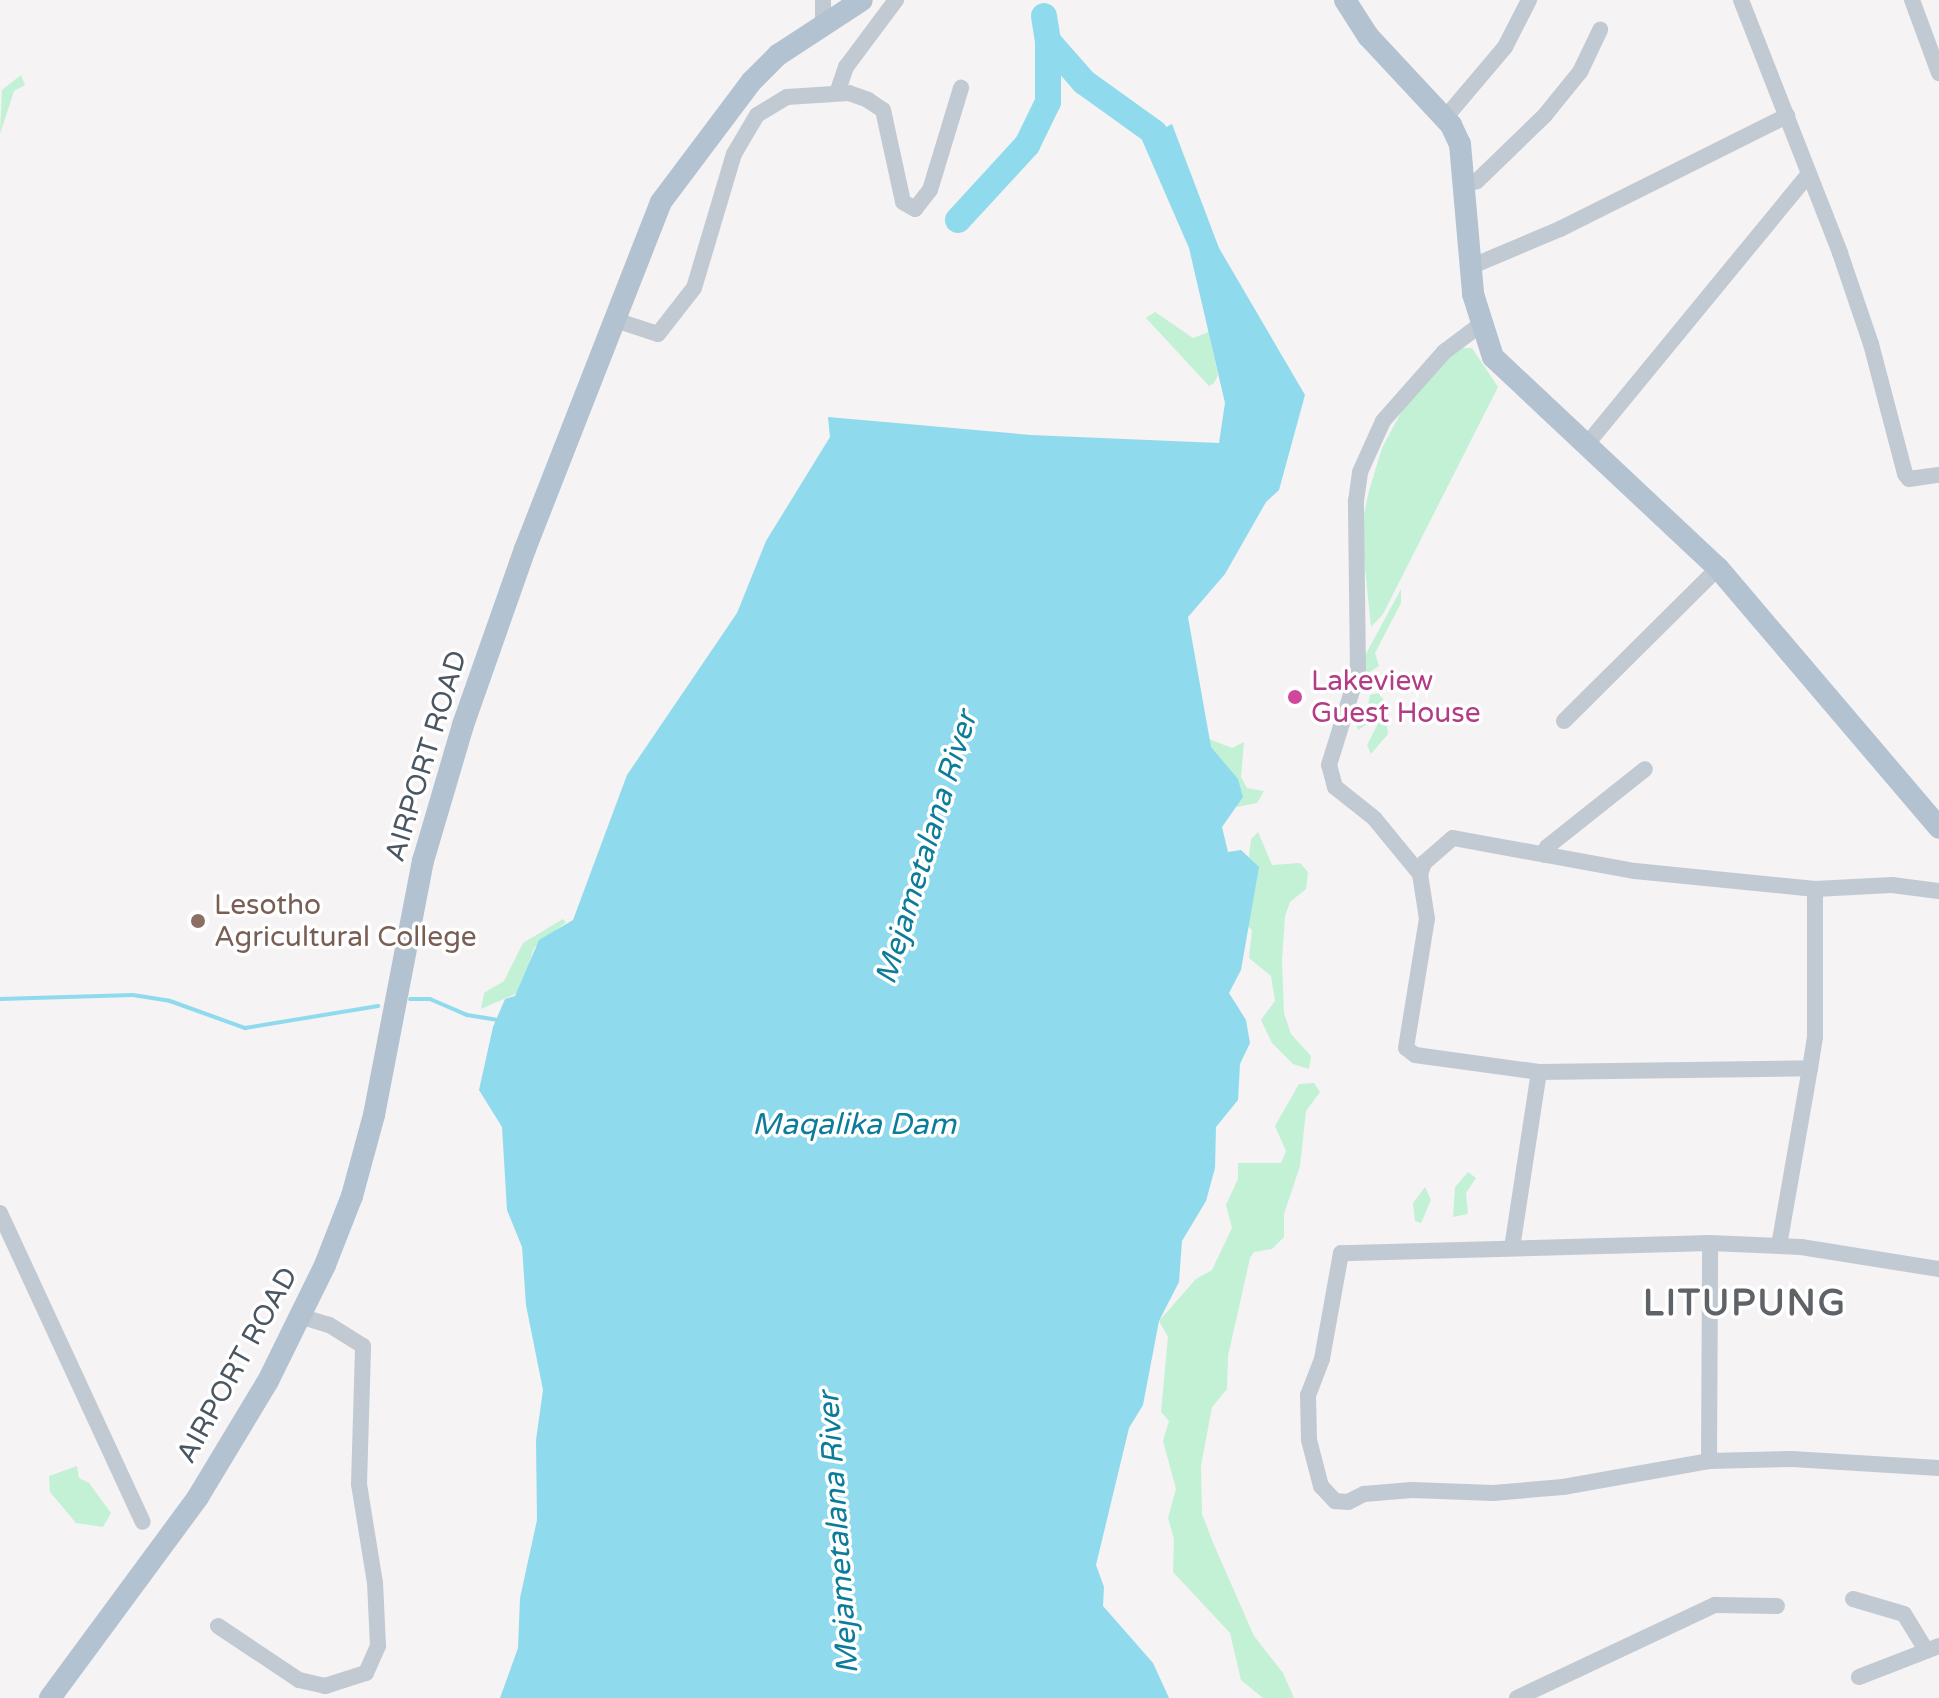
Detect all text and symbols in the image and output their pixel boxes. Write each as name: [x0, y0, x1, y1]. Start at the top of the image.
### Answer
street label: AIRPORT ROAD: [378, 646, 474, 866]
place label: Lakeview Guest House: [1311, 664, 1481, 730]
marker: Lakeview Guest House: [1286, 688, 1304, 706]
water label: Mejametalana River: [868, 707, 986, 989]
place label: Lesotho Agricultural College: [214, 888, 477, 954]
marker: Lesotho Agricultural College: [189, 912, 207, 930]
water label: Maqalika Dam: [752, 1107, 956, 1143]
street label: AIRPORT ROAD: [169, 1261, 305, 1469]
district label: LITUPUNG: [1643, 1282, 1847, 1326]
water label: Mejametalana River: [811, 1391, 867, 1675]

